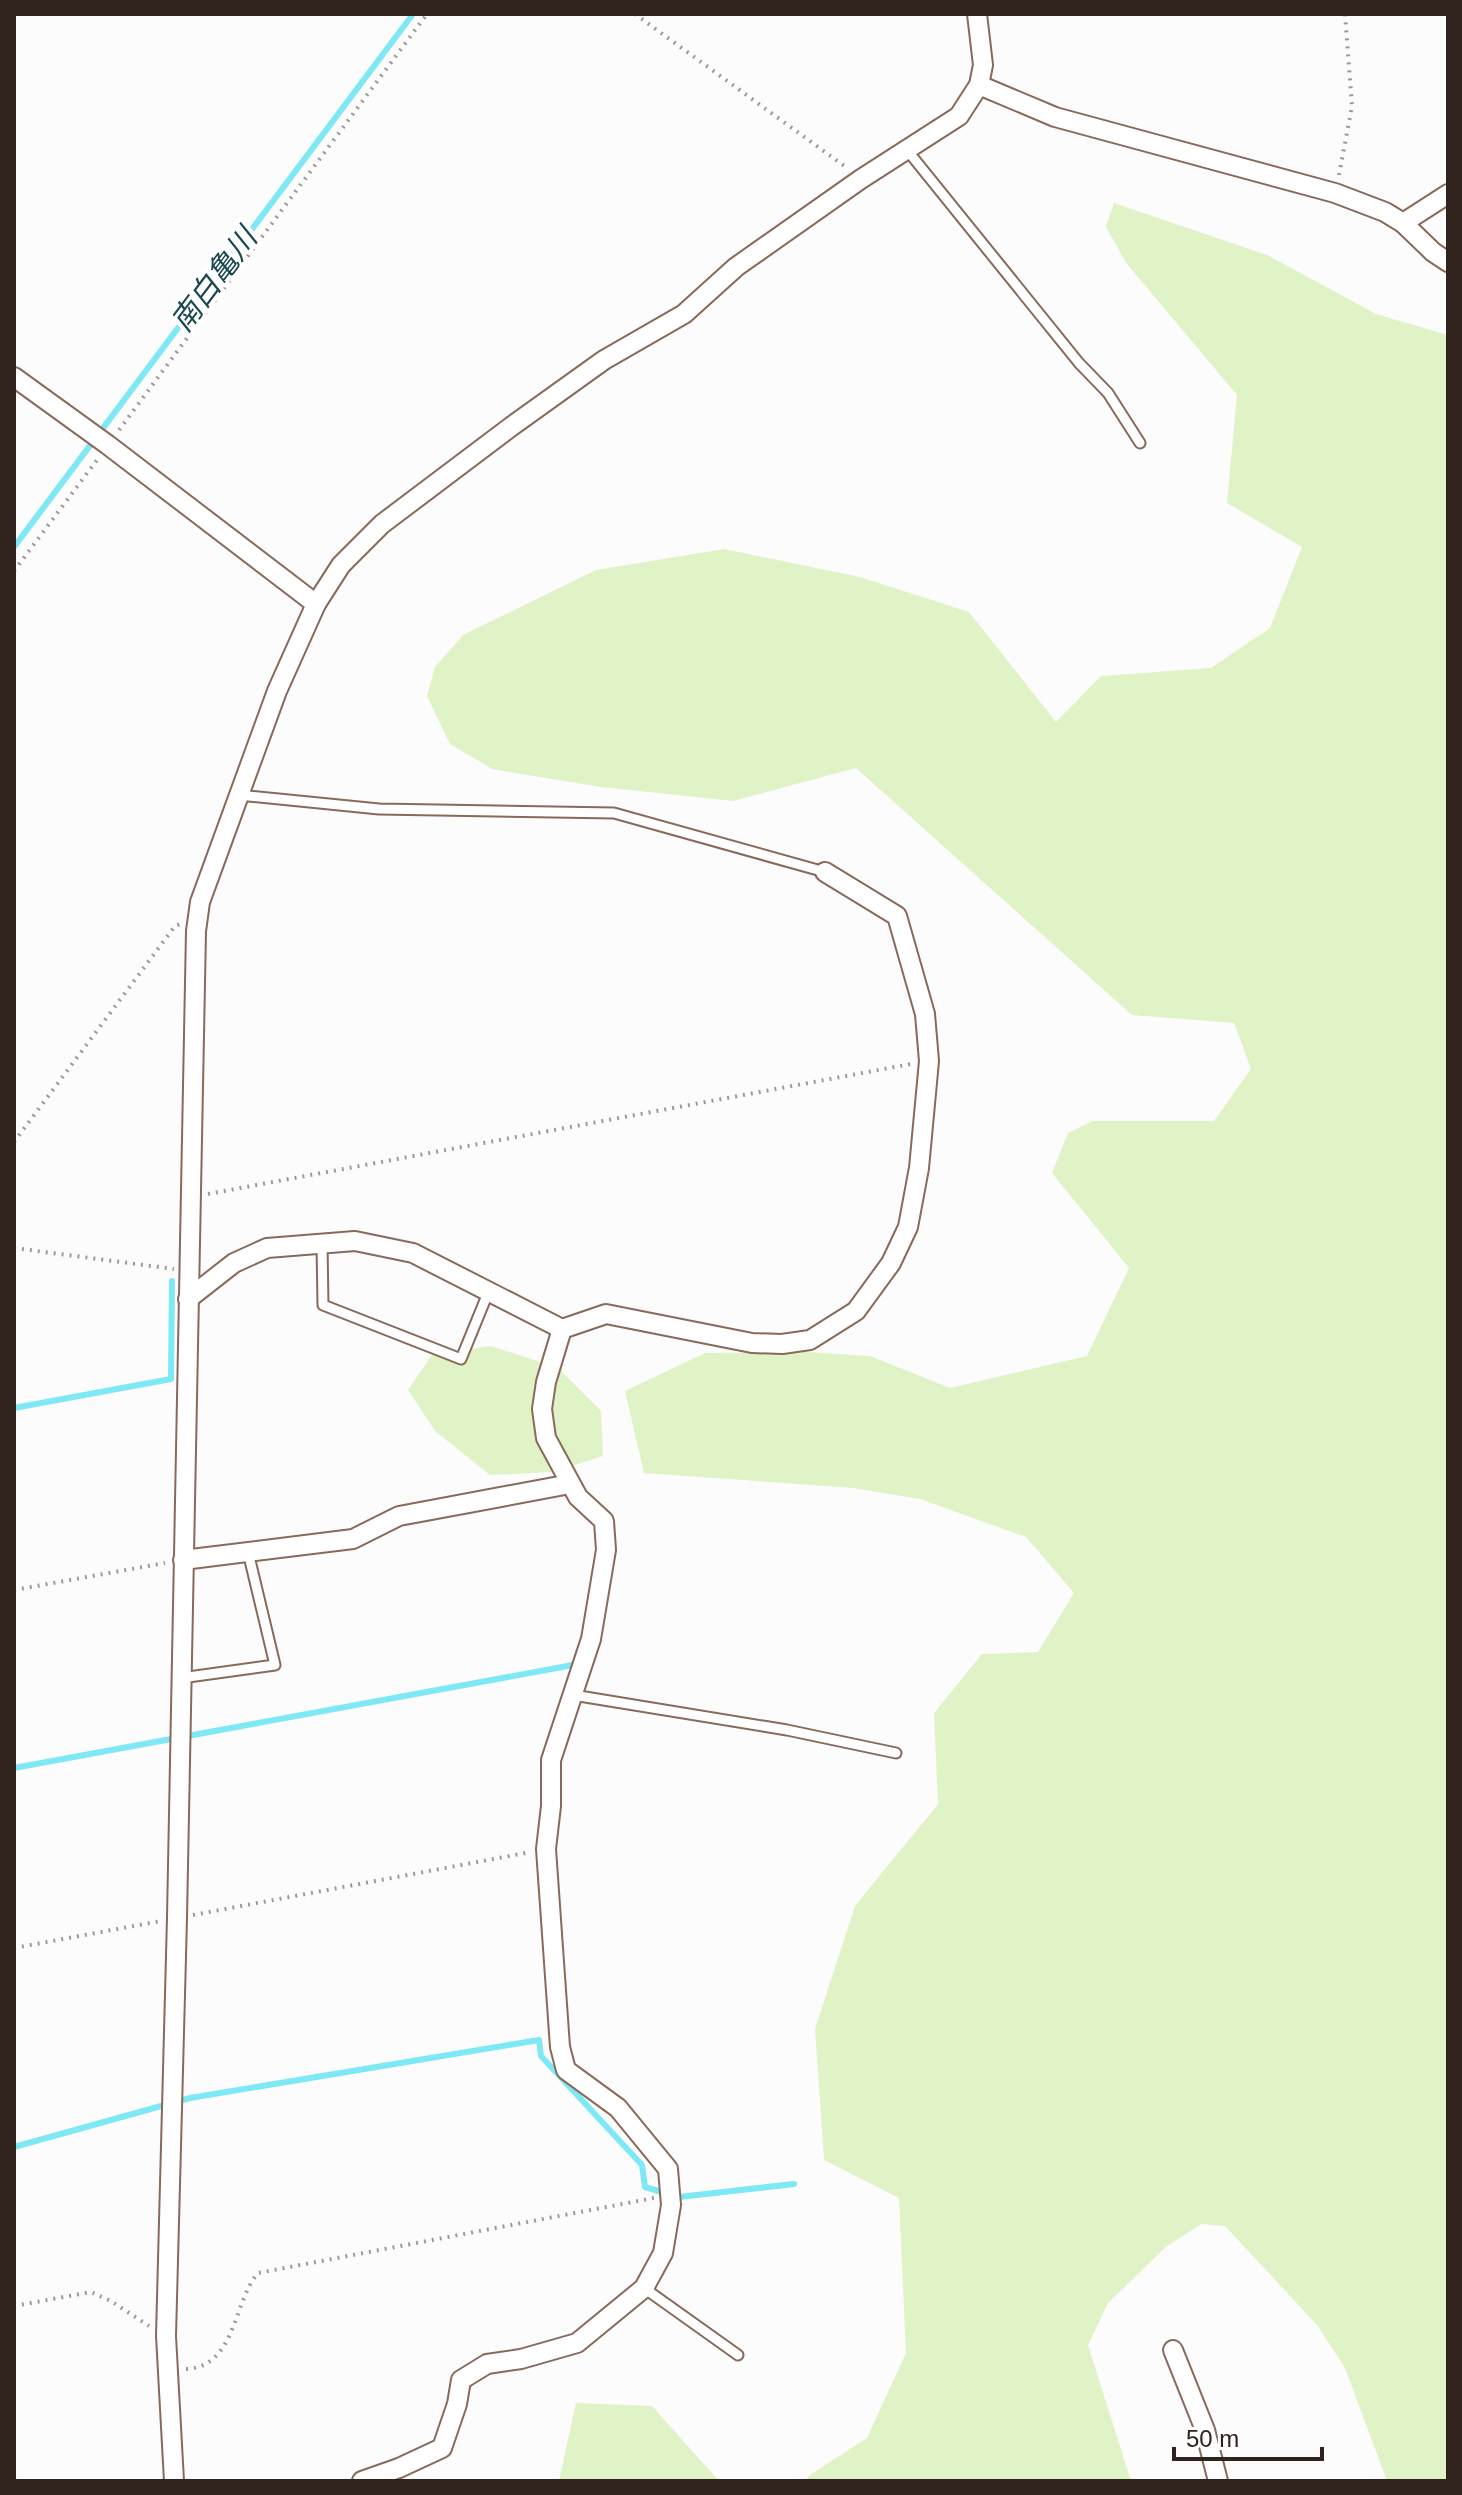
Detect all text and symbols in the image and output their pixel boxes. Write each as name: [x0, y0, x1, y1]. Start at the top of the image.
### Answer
water label: 南白亀川: [164, 219, 265, 338]
scale bar: [1174, 2411, 1322, 2461]
text: 50 m: [1186, 2425, 1239, 2452]

